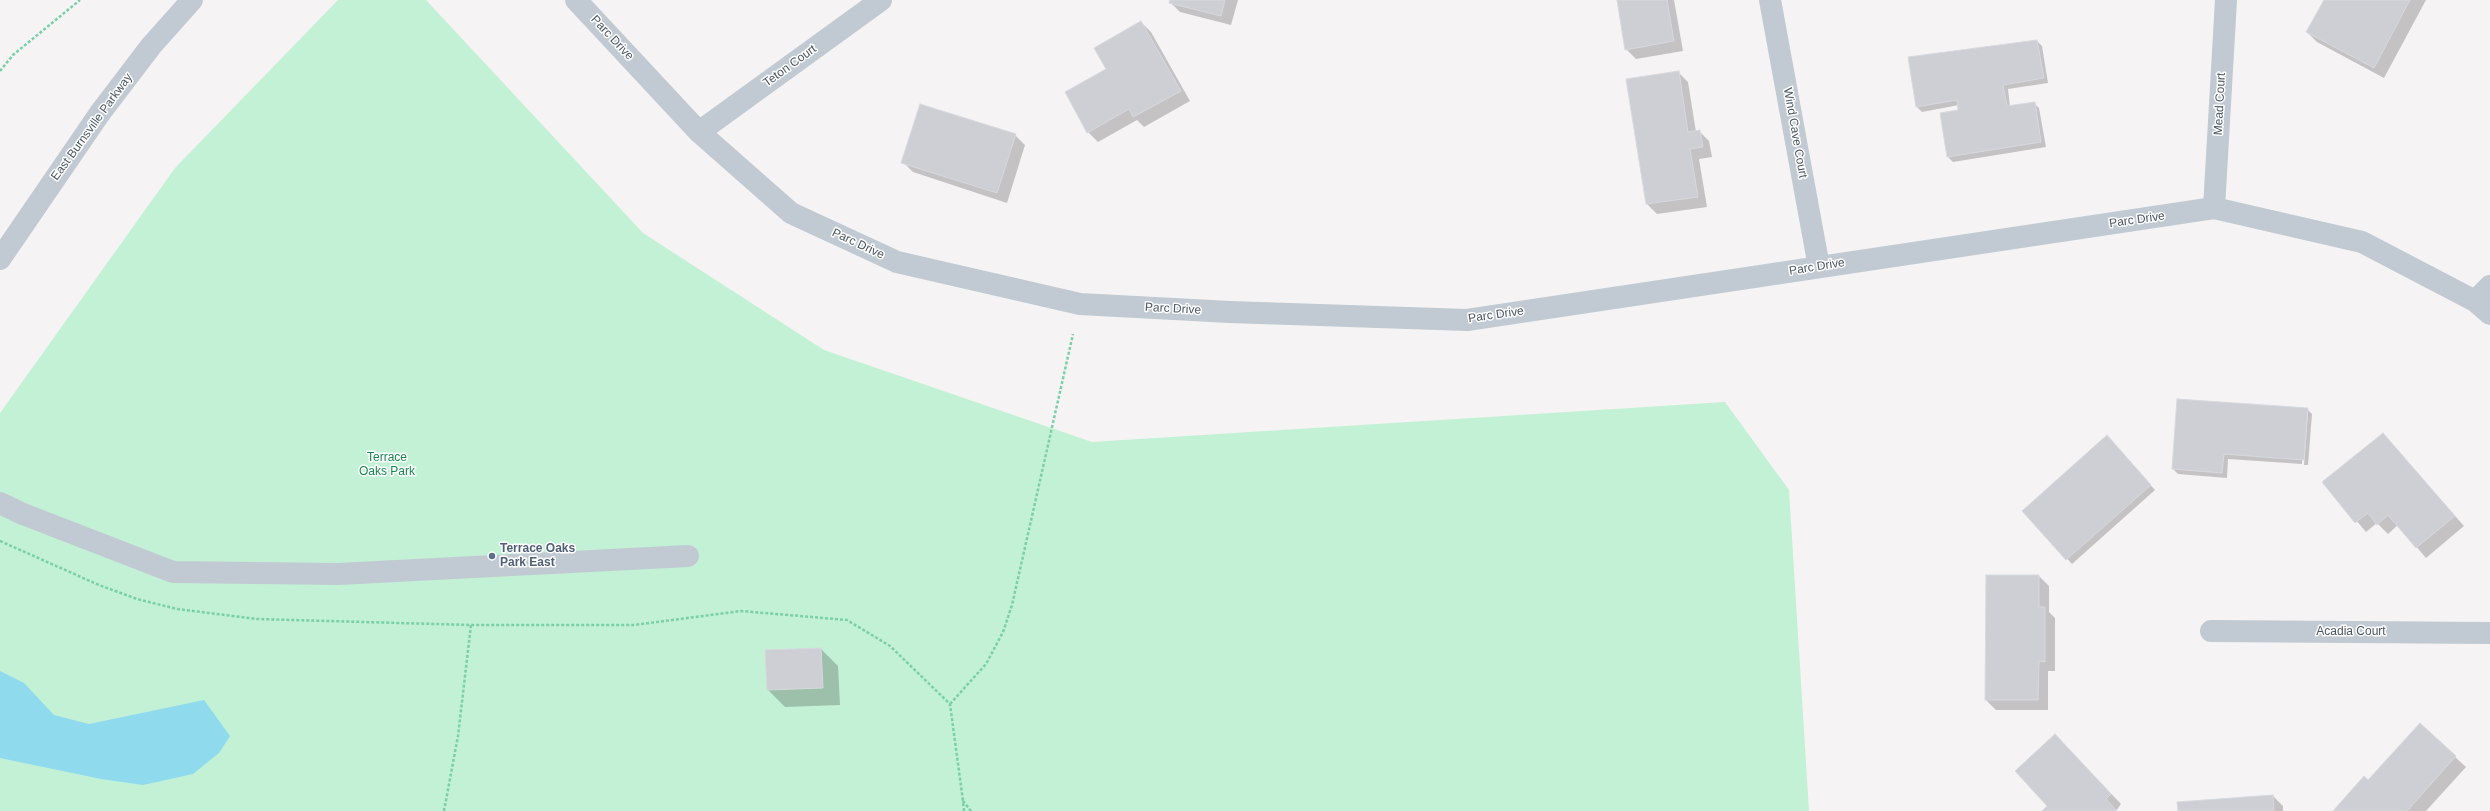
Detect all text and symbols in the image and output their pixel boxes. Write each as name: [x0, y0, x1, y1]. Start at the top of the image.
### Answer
street label: Parc Drive: [588, 13, 636, 63]
street label: Teton Court: [761, 42, 819, 90]
street label: East Burnsville Parkway: [48, 71, 136, 183]
street label: Mead Court: [2211, 72, 2229, 136]
street label: Wind Cave Court: [1780, 87, 1810, 179]
street label: Parc Drive: [2108, 209, 2166, 231]
street label: Parc Drive: [830, 226, 886, 262]
street label: Parc Drive: [1788, 256, 1846, 278]
street label: Parc Drive: [1145, 300, 1201, 318]
street label: Parc Drive: [1467, 304, 1525, 326]
park label: Terrace Oaks Park: [359, 451, 415, 479]
place label: Terrace Oaks Park East: [500, 542, 575, 570]
marker: Terrace Oaks Park East: [487, 551, 497, 561]
street label: Acadia Court: [2316, 625, 2386, 639]

